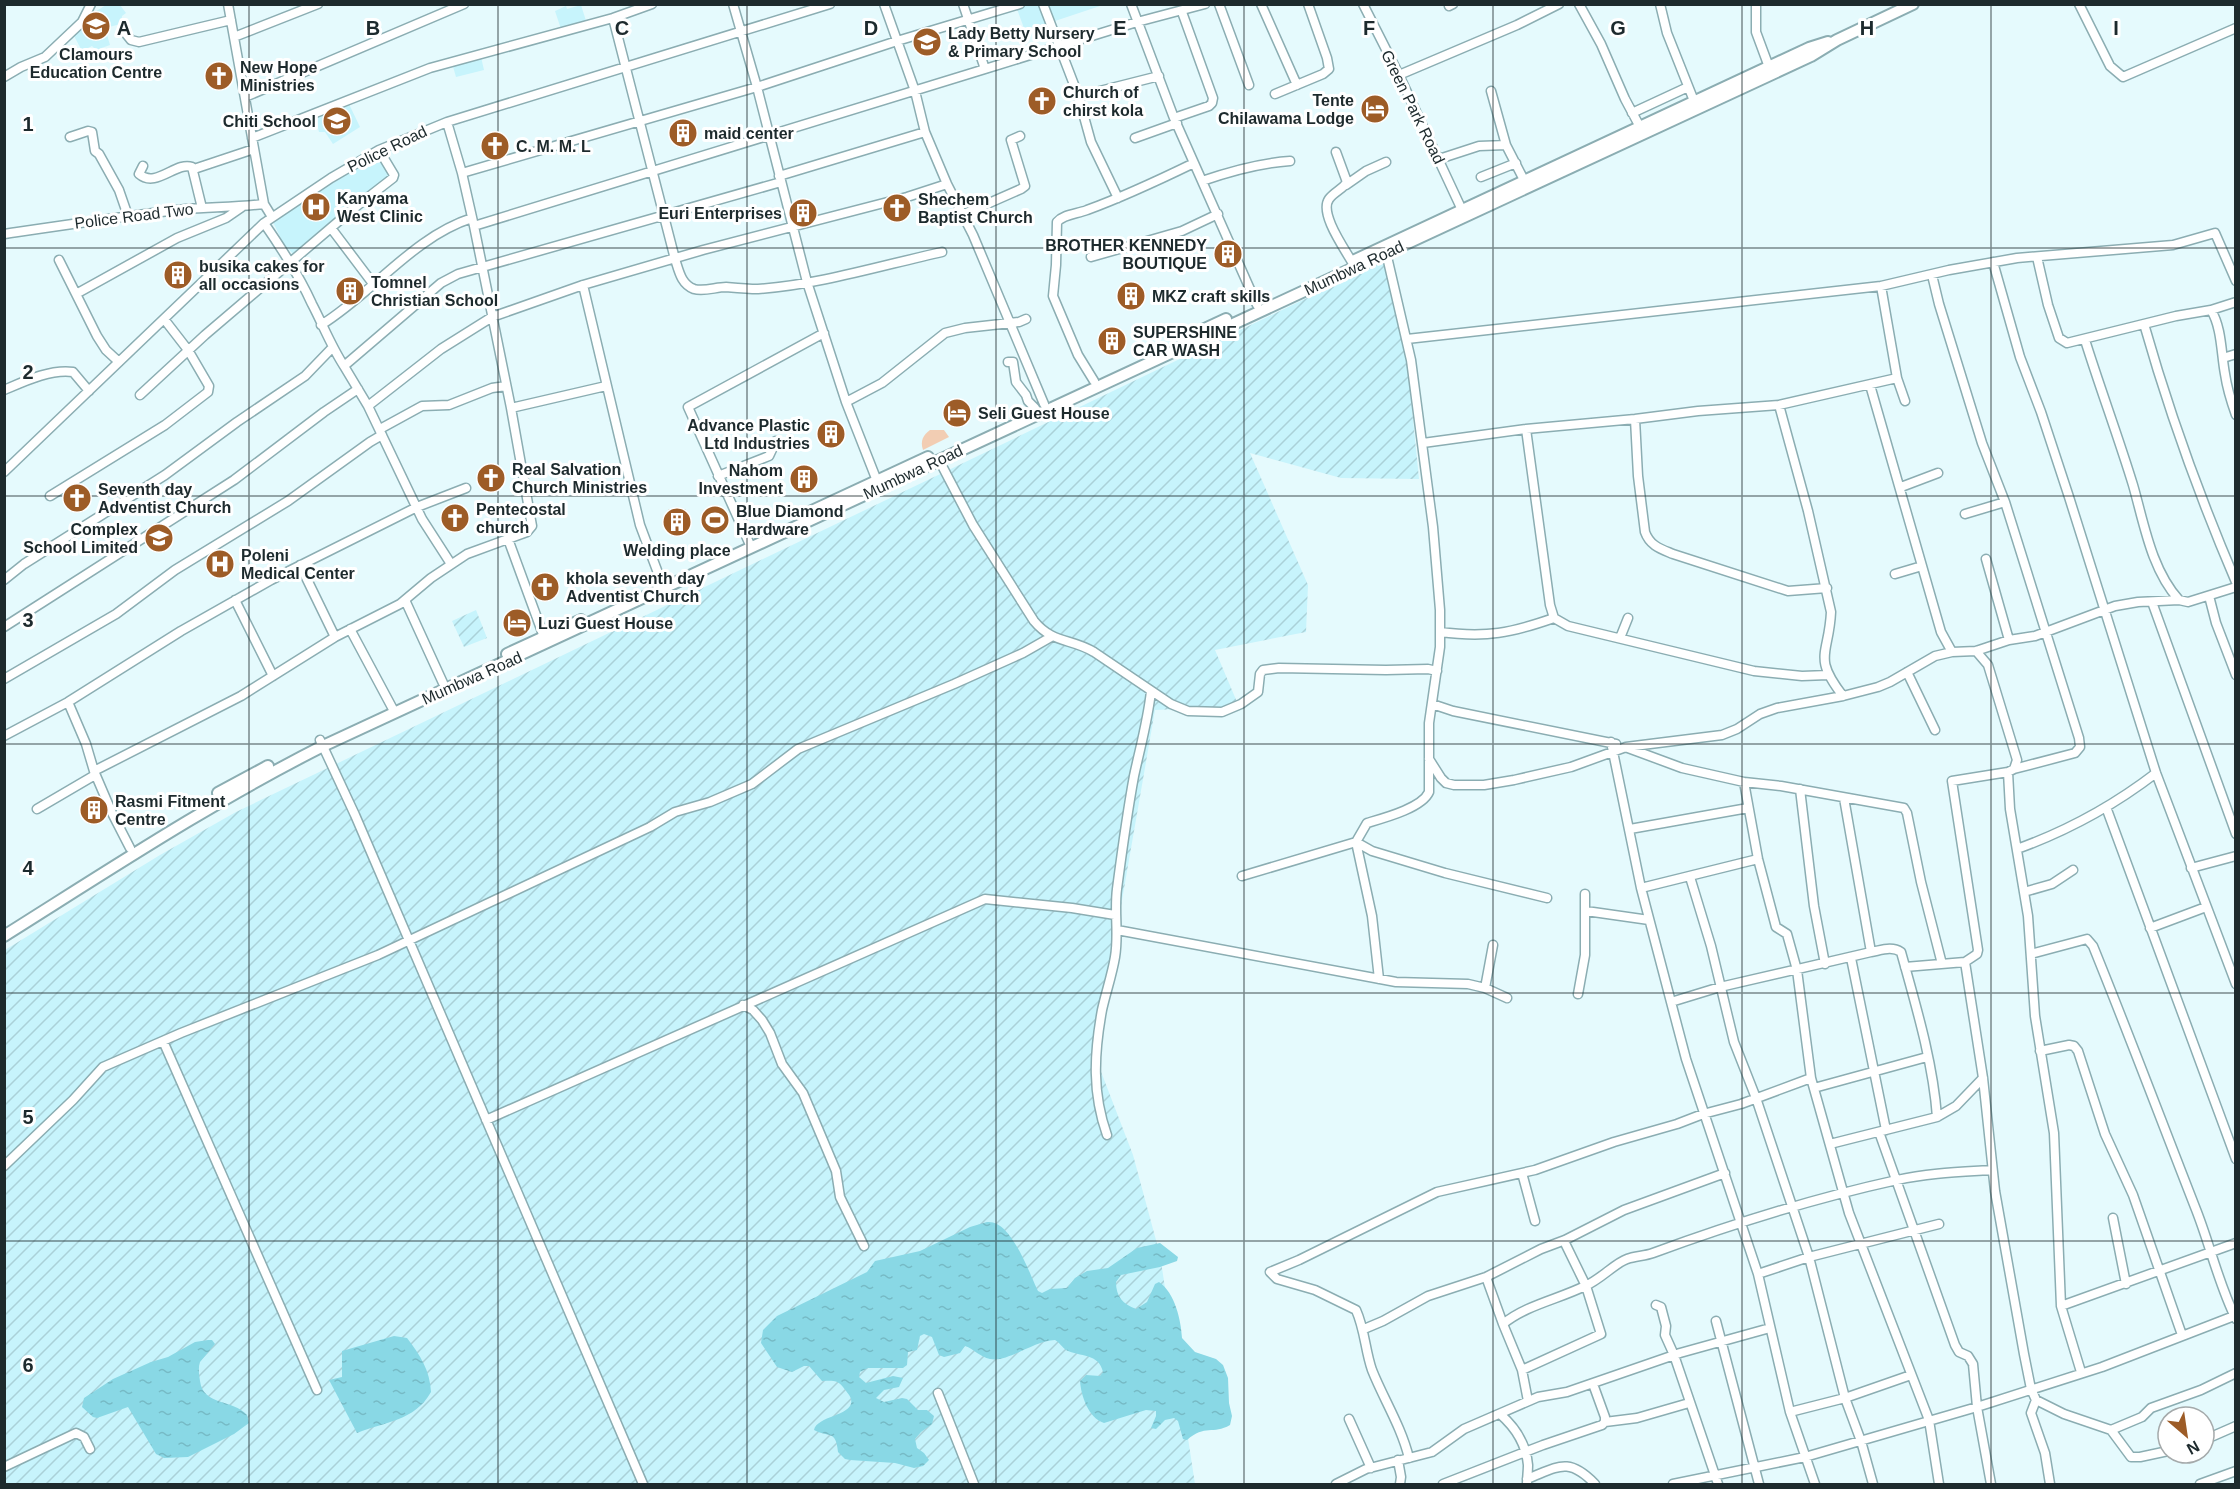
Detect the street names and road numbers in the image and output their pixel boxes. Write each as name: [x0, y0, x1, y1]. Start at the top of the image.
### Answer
street label: Green Park Road: [1378, 47, 1448, 167]
street label: Police Road: [344, 122, 430, 176]
street label: Police Road Two: [74, 200, 195, 232]
street label: Mumbwa Road: [1302, 238, 1406, 298]
street label: Mumbwa Road: [861, 442, 965, 502]
street label: Mumbwa Road: [419, 648, 525, 708]

